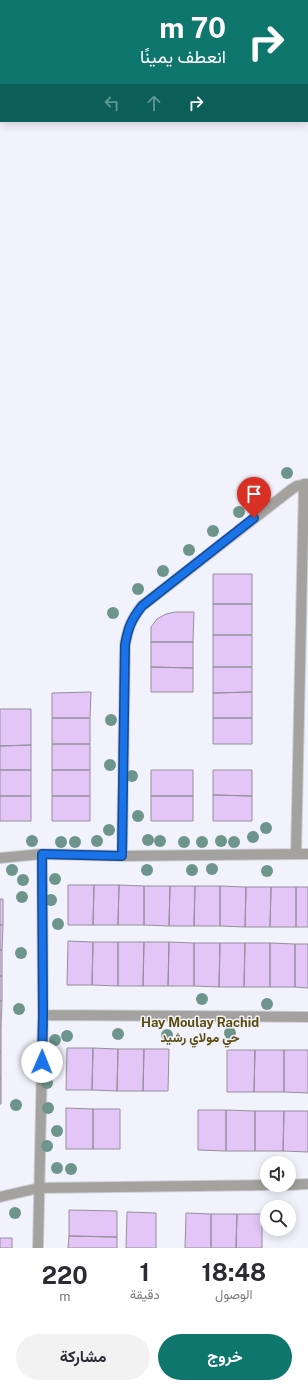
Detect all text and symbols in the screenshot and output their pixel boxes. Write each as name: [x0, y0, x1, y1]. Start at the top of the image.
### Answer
text: 70 m: [159, 11, 226, 44]
icon: right: [240, 16, 292, 68]
text: انعطف يمينًا: [140, 46, 226, 67]
icon: left: [101, 92, 123, 114]
icon: ahead: [143, 92, 165, 114]
icon: right: [185, 92, 207, 114]
pin: [237, 477, 271, 518]
icon: arrive: [243, 483, 265, 505]
district label: Hay Moulay Rachid حي مولاي رشيد: [141, 1015, 259, 1048]
position arrow: [21, 1041, 63, 1083]
map controls: [260, 1156, 296, 1236]
button: sound: [260, 1156, 296, 1192]
button: search: [260, 1200, 296, 1236]
text: 1: [140, 1258, 150, 1286]
text: 18:48: [202, 1258, 266, 1286]
text: 220: [42, 1261, 88, 1289]
text: دقيقة: [130, 1287, 160, 1302]
text: الوصول: [215, 1287, 253, 1302]
text: m: [59, 1289, 70, 1304]
button: مشاركة: [16, 1334, 150, 1380]
button: خروج: [158, 1334, 292, 1380]

